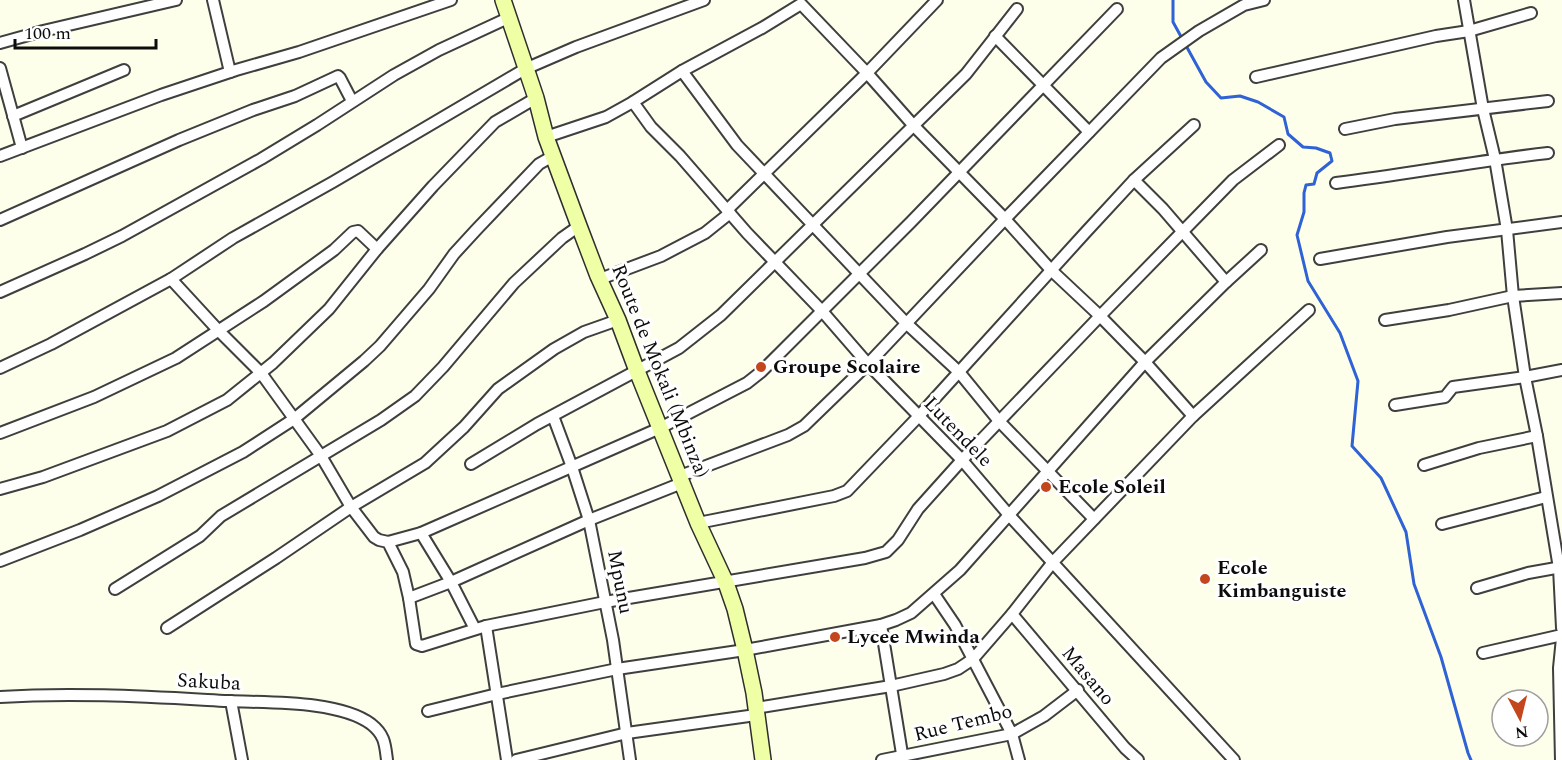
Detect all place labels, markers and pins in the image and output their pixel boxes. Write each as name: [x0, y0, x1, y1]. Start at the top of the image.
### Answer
place label: Groupe Scolaire: [773, 352, 921, 382]
marker: Groupe Scolaire: [754, 360, 768, 374]
place label: Ecole Soleil: [1058, 472, 1166, 502]
marker: Ecole Soleil: [1039, 480, 1053, 494]
place label: Ecole Kimbanguiste: [1217, 553, 1347, 606]
marker: Ecole Kimbanguiste: [1198, 572, 1212, 586]
place label: Lycee Mwinda: [847, 622, 980, 652]
marker: Lycee Mwinda: [828, 630, 842, 644]

